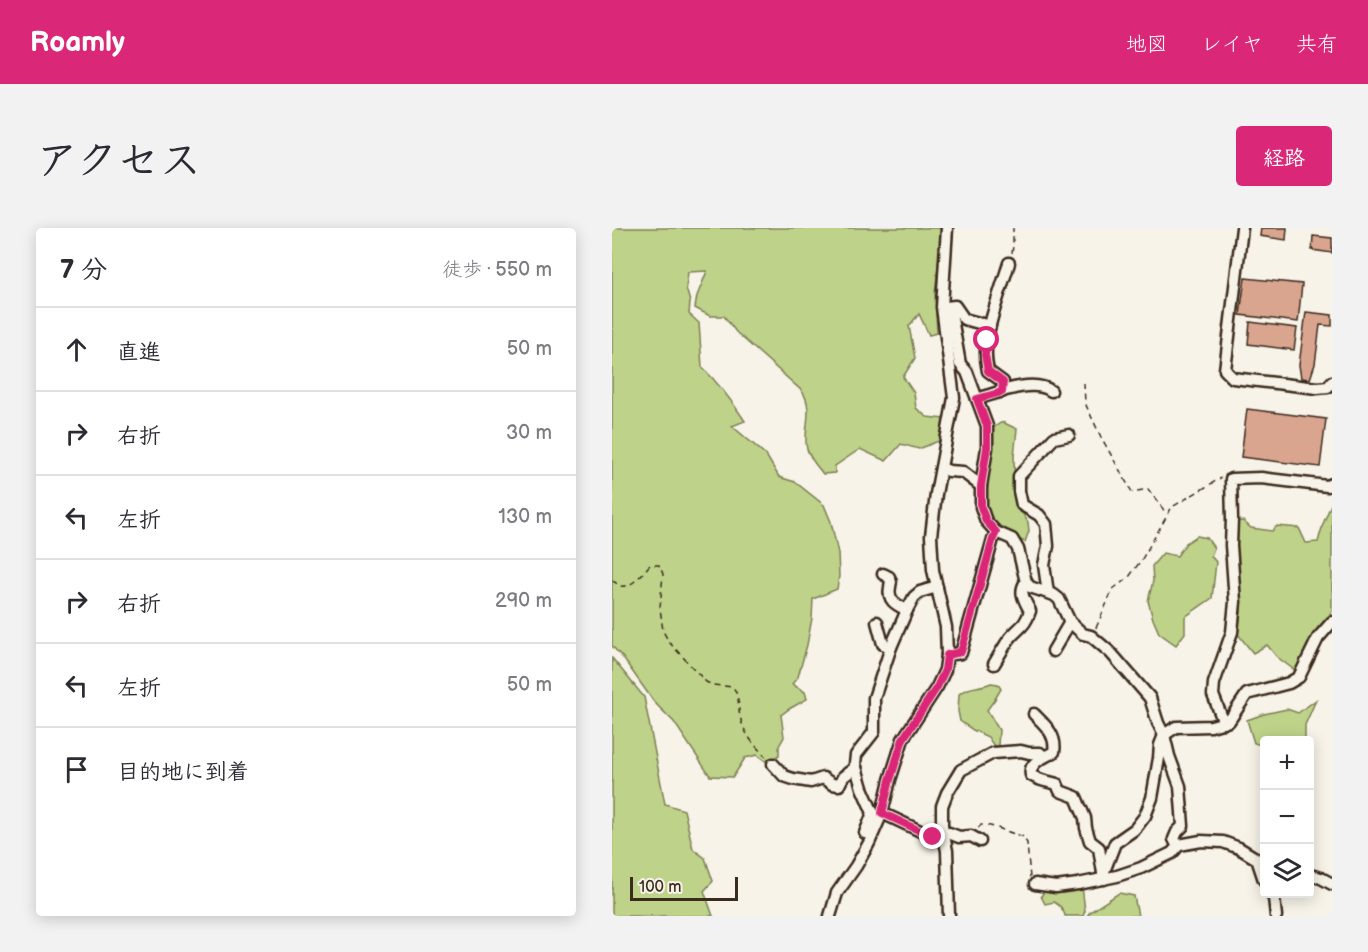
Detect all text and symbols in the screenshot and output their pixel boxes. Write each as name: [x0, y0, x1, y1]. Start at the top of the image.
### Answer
text: Roamly: [30, 26, 125, 59]
text: 地図: [1126, 32, 1168, 57]
text: レイヤ: [1201, 32, 1263, 57]
text: 共有: [1296, 32, 1338, 57]
button: 経路: [1236, 126, 1332, 186]
text: アクセス: [36, 136, 201, 187]
text: 7 分: [60, 255, 107, 286]
text: 徒歩 · 550 m: [442, 258, 552, 282]
route start: [973, 326, 999, 352]
icon: ahead: [60, 333, 93, 366]
text: 50 m: [507, 337, 552, 361]
text: 直進: [117, 339, 161, 366]
icon: right: [60, 417, 93, 450]
text: 30 m: [506, 421, 552, 445]
text: 右折: [117, 423, 161, 450]
icon: left: [60, 501, 93, 534]
text: 130 m: [498, 505, 552, 529]
text: 左折: [117, 507, 161, 534]
icon: right: [60, 585, 93, 618]
text: 290 m: [495, 589, 552, 613]
text: 右折: [117, 591, 161, 618]
icon: left: [60, 669, 93, 702]
text: 50 m: [507, 673, 552, 697]
text: 左折: [117, 675, 161, 702]
map controls: [1260, 736, 1314, 898]
button: +: [1260, 736, 1314, 790]
icon: arrive: [60, 753, 93, 786]
text: 目的地に到着: [117, 759, 249, 786]
button: −: [1260, 790, 1314, 844]
route end: [919, 823, 945, 849]
button: layers: [1260, 844, 1314, 898]
scale bar: [630, 874, 738, 902]
text: 100 m: [639, 878, 682, 897]

